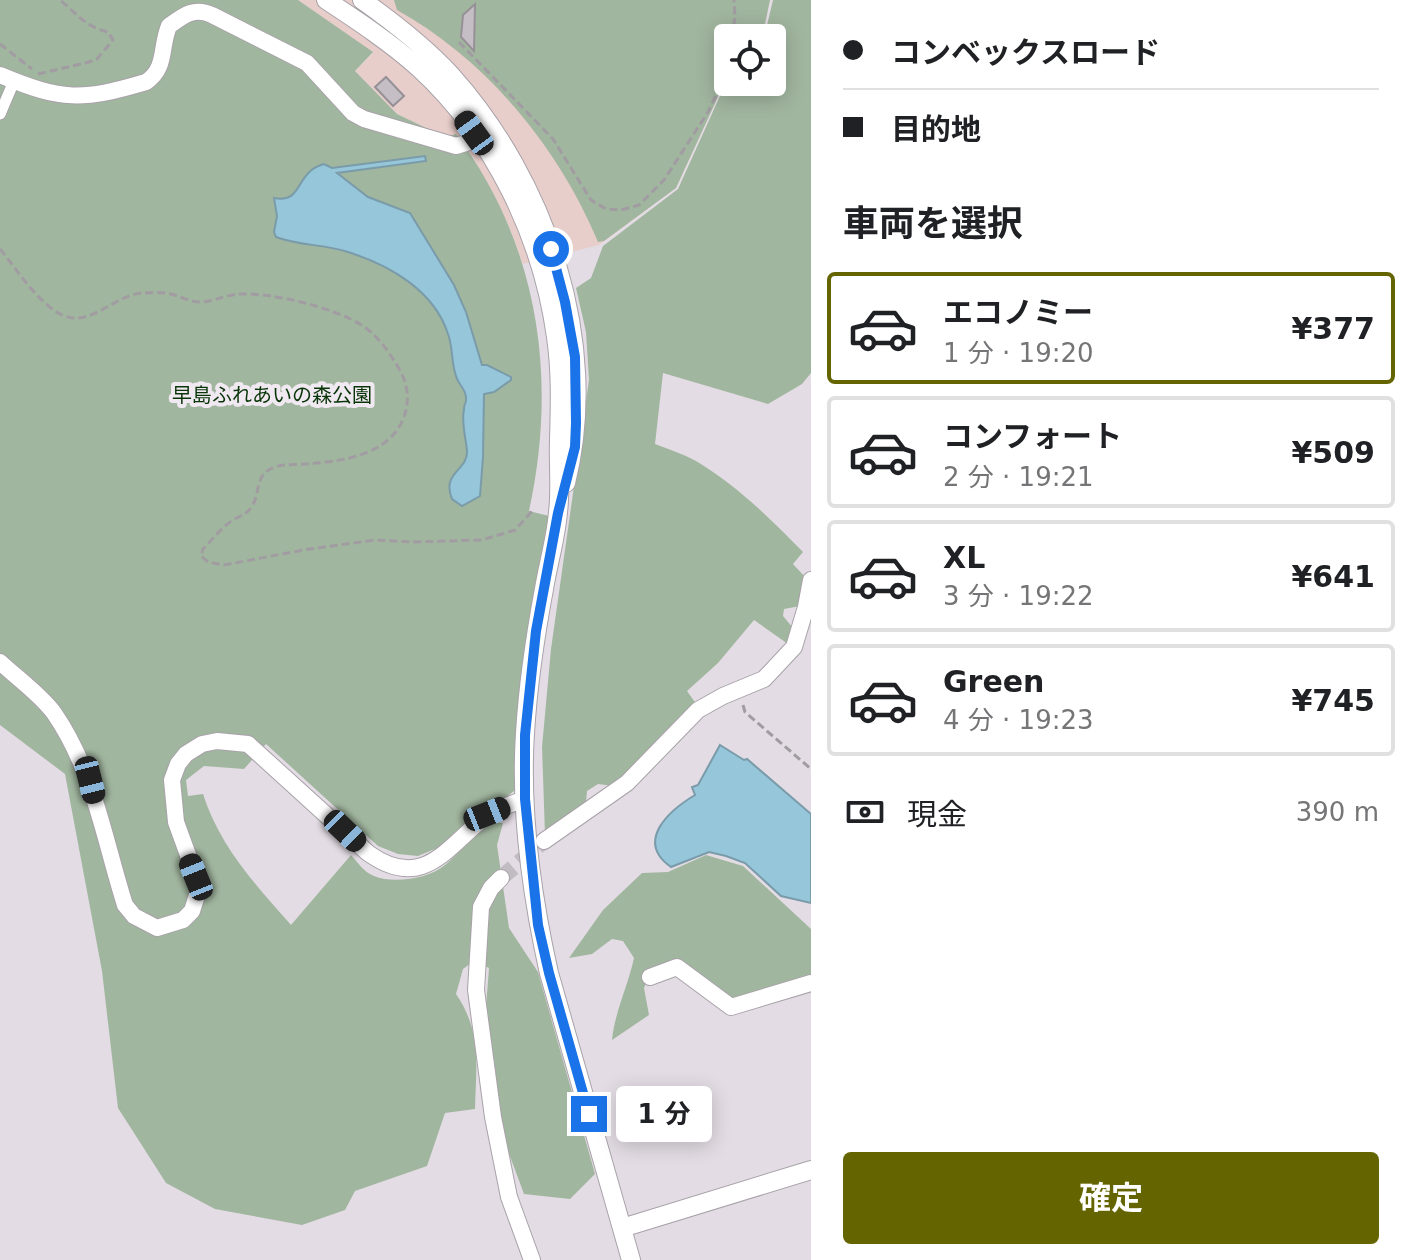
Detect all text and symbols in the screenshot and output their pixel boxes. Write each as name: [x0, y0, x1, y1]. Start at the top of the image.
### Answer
map controls: [714, 24, 786, 96]
button: locate: [714, 24, 786, 96]
text: コンベックスロード: [891, 35, 1160, 70]
car: [450, 107, 498, 159]
text: 目的地: [891, 112, 981, 147]
text: 車両を選択: [843, 203, 1023, 244]
route start: [533, 231, 569, 267]
icon: car: [847, 292, 919, 364]
text: エコノミー: [943, 295, 1093, 330]
text: ¥377: [1292, 311, 1375, 346]
text: 1 分 · 19:20: [943, 338, 1094, 368]
park label: 早島ふれあいの森公園: [172, 383, 372, 407]
icon: car: [847, 416, 919, 488]
text: コンフォート: [943, 419, 1122, 454]
text: ¥509: [1292, 435, 1375, 470]
text: 2 分 · 19:21: [943, 462, 1094, 492]
icon: car: [847, 540, 919, 612]
text: XL: [943, 540, 985, 575]
text: ¥641: [1292, 559, 1375, 594]
text: 3 分 · 19:22: [943, 581, 1094, 611]
icon: car: [847, 664, 919, 736]
text: Green: [943, 664, 1044, 699]
text: ¥745: [1292, 683, 1375, 718]
text: 4 分 · 19:23: [943, 705, 1094, 735]
car: [73, 754, 107, 806]
icon: cash: [843, 790, 887, 834]
car: [460, 794, 514, 834]
text: 現金: [907, 797, 967, 832]
text: 390 m: [1296, 797, 1379, 827]
car: [319, 806, 371, 856]
car: [176, 850, 216, 904]
callout: 1 分: [617, 1086, 713, 1142]
route end: [571, 1096, 607, 1132]
text: 1 分: [637, 1099, 691, 1129]
button: 確定: [843, 1152, 1379, 1244]

